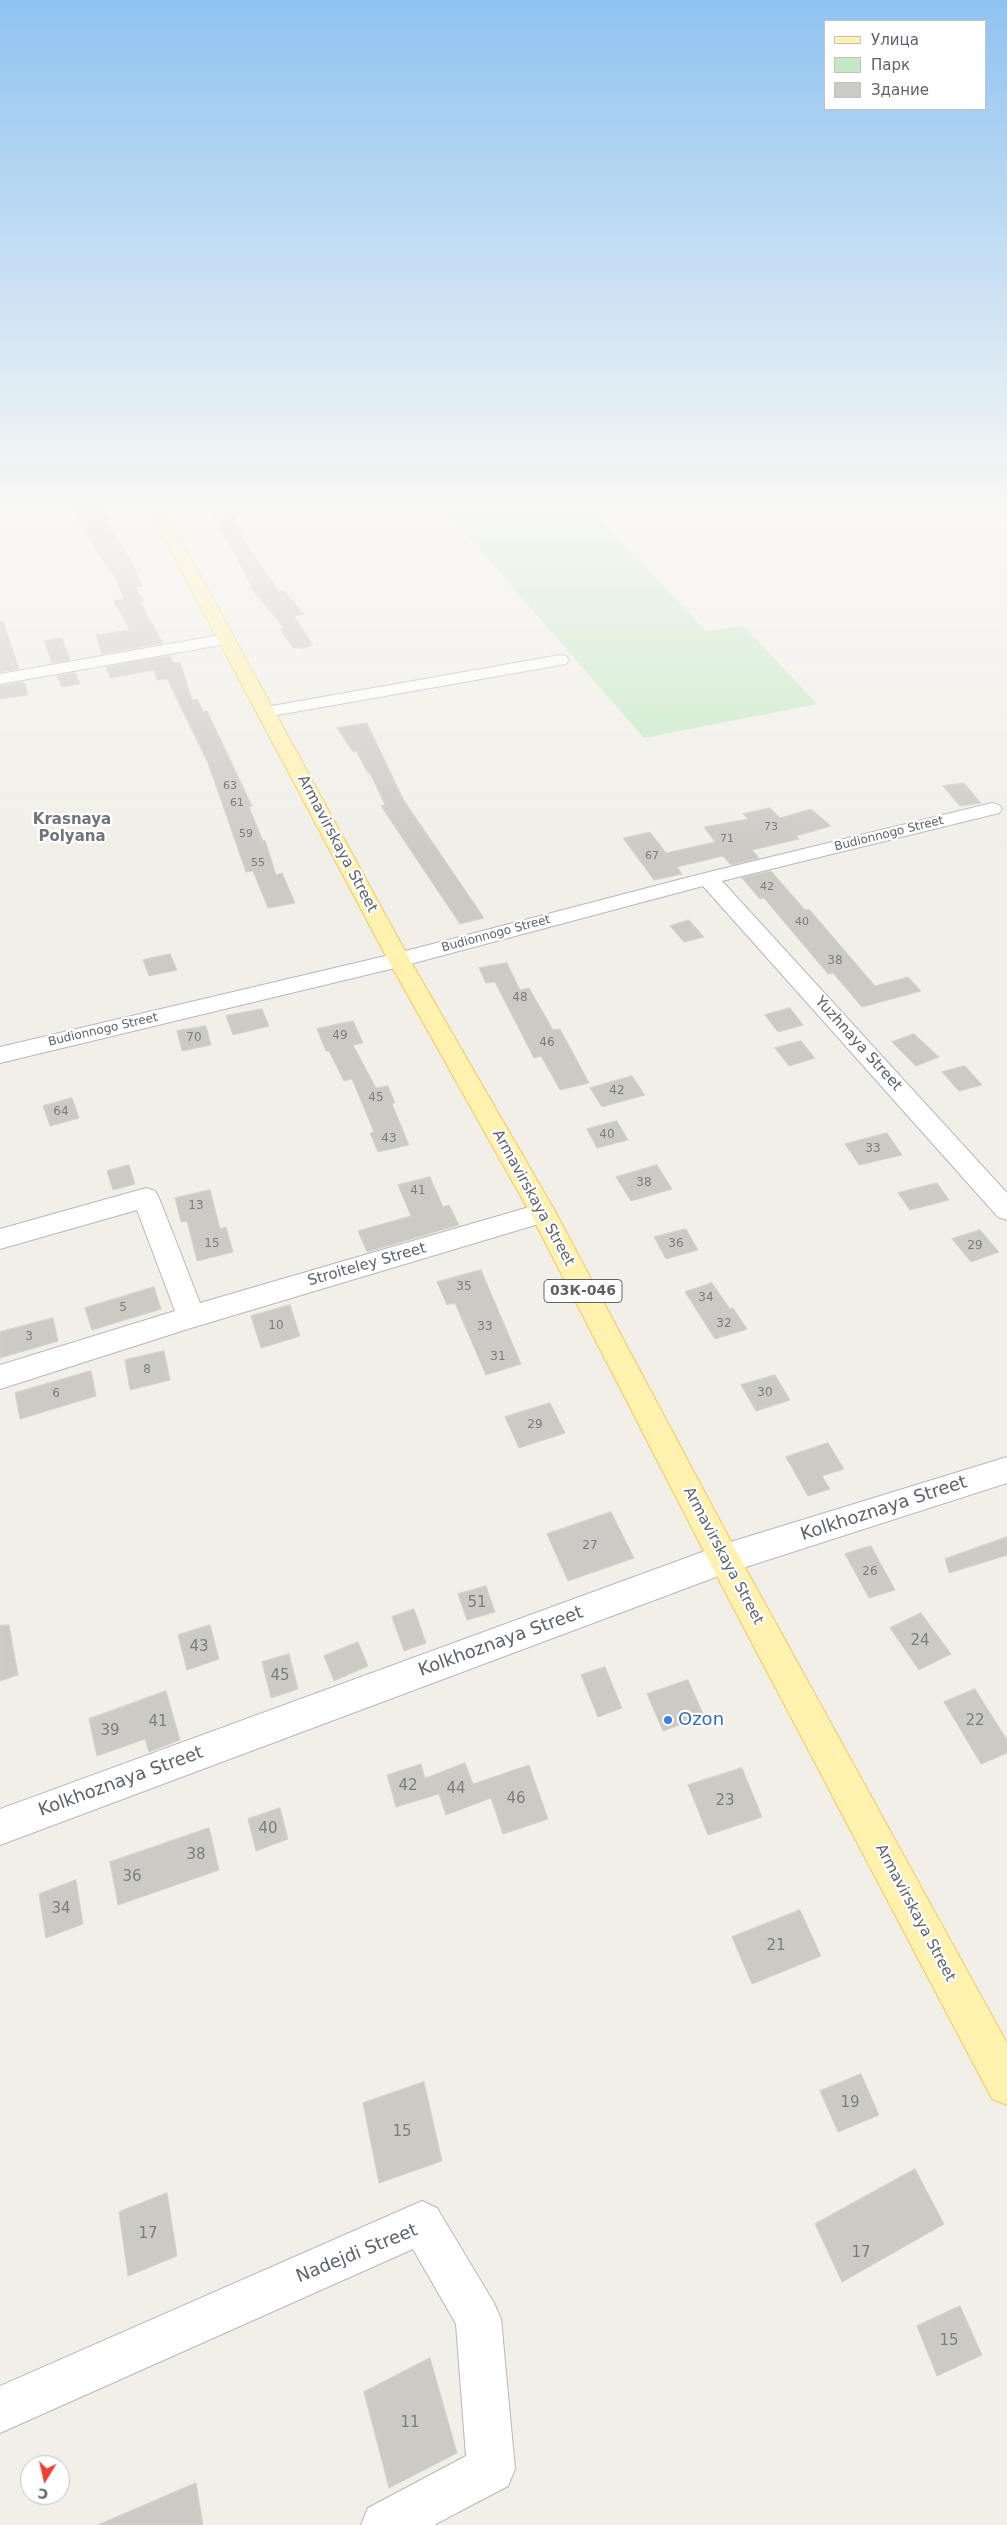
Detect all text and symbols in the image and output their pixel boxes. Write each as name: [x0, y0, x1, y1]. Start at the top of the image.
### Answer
legend: [824, 20, 987, 110]
text: Улица: [871, 31, 919, 49]
text: Парк: [871, 56, 910, 74]
text: Здание: [871, 81, 929, 99]
street label: Armavirskaya Street: [293, 772, 381, 916]
house number: 63: [223, 779, 237, 793]
house number: 61: [230, 796, 244, 810]
district label: Krasnaya Polyana: [33, 811, 111, 846]
street label: Budionnogo Street: [833, 813, 945, 855]
house number: 73: [764, 820, 778, 834]
house number: 59: [239, 827, 253, 841]
house number: 71: [720, 832, 734, 846]
house number: 67: [645, 849, 659, 863]
house number: 55: [251, 856, 265, 870]
house number: 42: [760, 880, 774, 894]
street label: Budionnogo Street: [440, 913, 552, 955]
house number: 40: [795, 915, 809, 929]
house number: 38: [827, 954, 843, 968]
house number: 48: [512, 991, 528, 1005]
street label: Yuzhnaya Street: [811, 993, 905, 1095]
street label: Budionnogo Street: [47, 1010, 159, 1050]
house number: 49: [332, 1029, 348, 1043]
house number: 70: [186, 1031, 202, 1045]
house number: 46: [539, 1036, 555, 1050]
house number: 42: [609, 1084, 625, 1098]
house number: 45: [368, 1091, 384, 1105]
house number: 64: [53, 1105, 69, 1119]
street label: Armavirskaya Street: [488, 1127, 578, 1269]
house number: 40: [599, 1128, 615, 1142]
house number: 43: [381, 1132, 397, 1146]
house number: 33: [865, 1142, 881, 1156]
house number: 38: [636, 1176, 652, 1190]
house number: 41: [410, 1184, 426, 1198]
house number: 13: [188, 1199, 204, 1213]
house number: 15: [204, 1237, 220, 1251]
house number: 36: [668, 1237, 684, 1251]
street label: Stroiteley Street: [306, 1239, 428, 1291]
house number: 29: [967, 1239, 983, 1253]
house number: 35: [456, 1280, 472, 1294]
road number: 03К-046: [544, 1280, 622, 1302]
house number: 34: [698, 1291, 714, 1305]
house number: 5: [119, 1301, 127, 1315]
house number: 32: [716, 1317, 732, 1331]
house number: 10: [268, 1319, 284, 1333]
house number: 33: [477, 1320, 493, 1334]
house number: 3: [25, 1330, 33, 1344]
house number: 31: [490, 1350, 506, 1364]
house number: 8: [143, 1363, 151, 1377]
house number: 30: [757, 1386, 773, 1400]
house number: 6: [52, 1387, 60, 1401]
house number: 29: [527, 1418, 543, 1432]
street label: Kolkhoznaya Street: [798, 1472, 970, 1546]
street label: Armavirskaya Street: [679, 1484, 767, 1628]
house number: 27: [582, 1539, 598, 1553]
house number: 26: [862, 1565, 878, 1579]
house number: 51: [467, 1594, 487, 1612]
street label: Kolkhoznaya Street: [416, 1602, 586, 1682]
house number: 24: [910, 1632, 930, 1650]
house number: 43: [189, 1638, 209, 1656]
house number: 45: [270, 1667, 290, 1685]
place label: Ozon: [678, 1709, 724, 1731]
house number: 22: [965, 1712, 985, 1730]
house number: 41: [148, 1713, 168, 1731]
marker: Ozon: [662, 1714, 674, 1726]
house number: 39: [100, 1722, 120, 1740]
street label: Kolkhoznaya Street: [36, 1742, 206, 1822]
house number: 42: [398, 1777, 418, 1795]
house number: 44: [446, 1780, 466, 1798]
house number: 46: [506, 1790, 526, 1808]
house number: 23: [715, 1792, 735, 1810]
house number: 40: [258, 1820, 278, 1838]
street label: Armavirskaya Street: [871, 1841, 959, 1985]
house number: 38: [186, 1846, 206, 1864]
house number: 36: [122, 1868, 142, 1886]
house number: 34: [51, 1900, 71, 1918]
house number: 21: [766, 1937, 786, 1955]
house number: 19: [840, 2094, 860, 2112]
house number: 15: [392, 2123, 412, 2141]
street label: Nadejdi Street: [293, 2220, 421, 2288]
house number: 17: [138, 2225, 158, 2243]
house number: 17: [851, 2244, 871, 2262]
house number: 15: [939, 2332, 959, 2350]
house number: 11: [400, 2414, 420, 2432]
north arrow: [20, 2455, 70, 2505]
text: С: [36, 2485, 49, 2503]

